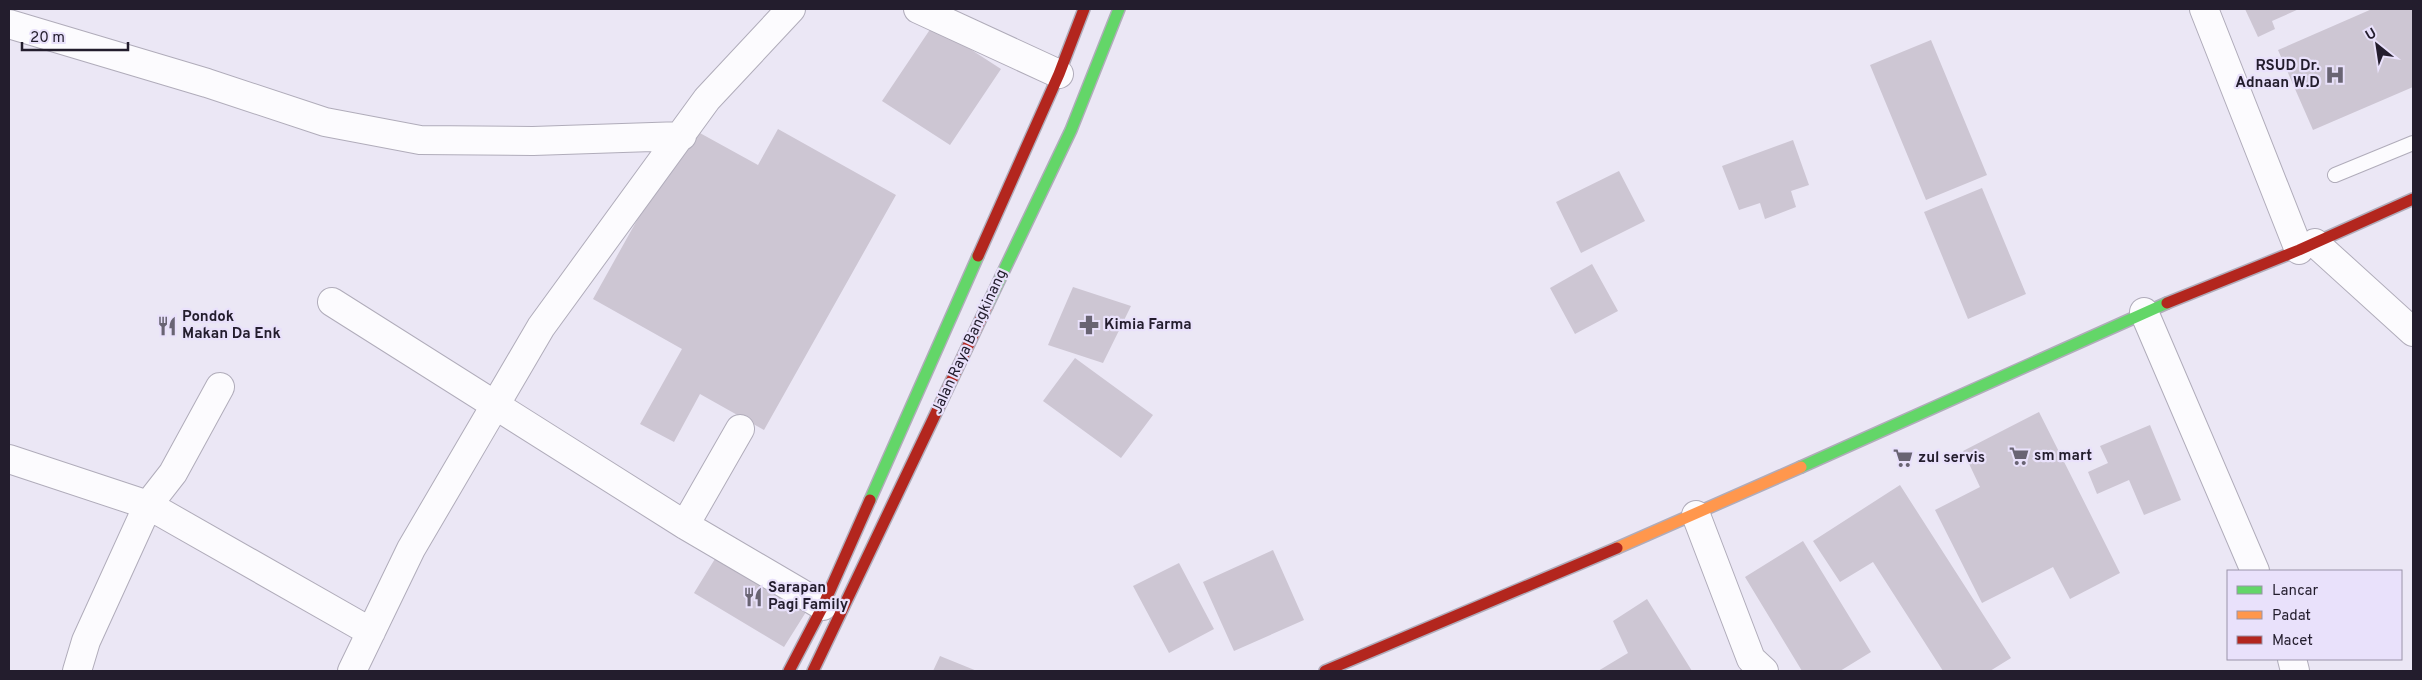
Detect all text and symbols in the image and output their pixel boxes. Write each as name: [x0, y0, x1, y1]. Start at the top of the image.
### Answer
scale bar: [22, 20, 129, 52]
north arrow: [2352, 20, 2402, 70]
text: U: [2363, 25, 2380, 45]
text: 20 m: [30, 29, 65, 48]
place label: RSUD Dr. Adnaan W.D: [2235, 57, 2320, 93]
hospital icon: RSUD Dr. Adnaan W.D: [2324, 64, 2346, 86]
street label: Jalan Raya Bangkinang: [928, 267, 1012, 417]
place label: Pondok Makan Da Enk: [182, 308, 281, 344]
pharmacy icon: Kimia Farma: [1078, 314, 1100, 336]
restaurant icon: Pondok Makan Da Enk: [156, 315, 178, 337]
place label: Kimia Farma: [1104, 316, 1192, 335]
supermarket icon: sm mart: [2008, 445, 2030, 467]
supermarket icon: zul servis: [1892, 447, 1914, 469]
place label: sm mart: [2034, 447, 2092, 466]
place label: zul servis: [1918, 449, 1985, 468]
legend: [2227, 570, 2402, 660]
place label: Sarapan Pagi Family: [768, 579, 849, 615]
text: Lancar: [2272, 582, 2319, 601]
restaurant icon: Sarapan Pagi Family: [742, 586, 764, 608]
text: Padat: [2272, 607, 2311, 626]
text: Macet: [2272, 632, 2313, 651]

